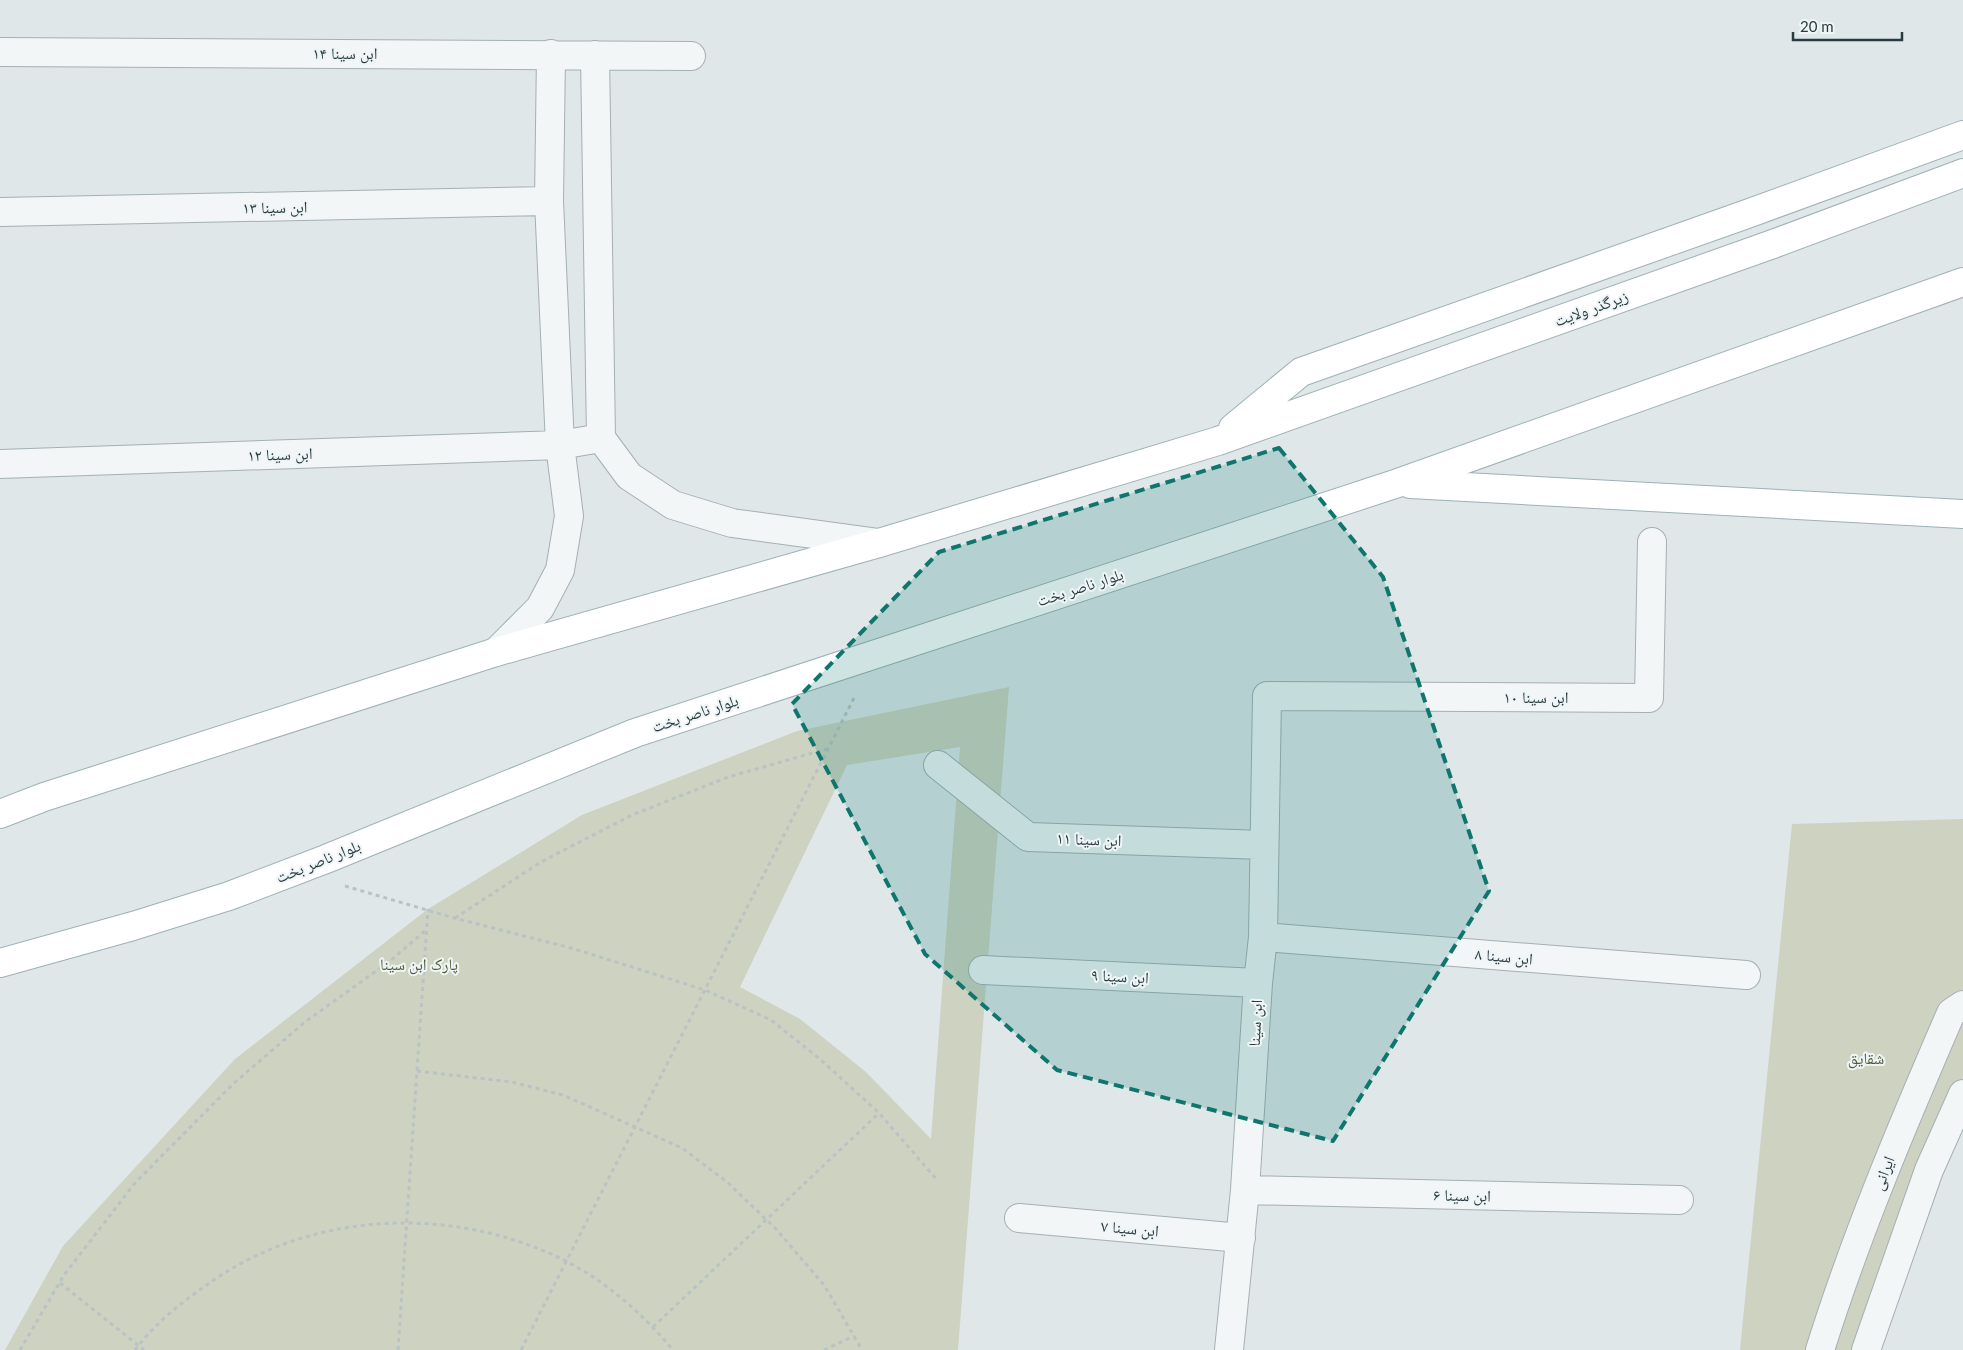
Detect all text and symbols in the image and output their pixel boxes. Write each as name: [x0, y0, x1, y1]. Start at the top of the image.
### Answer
scale bar: [1793, 10, 1902, 42]
text: 20 m: [1800, 17, 1834, 35]
street label: ابن سینا ۱۴: [312, 43, 378, 64]
street label: ابن سینا ۱۳: [242, 196, 308, 219]
street label: زیرگذر ولایت: [1551, 285, 1631, 331]
street label: ابن سینا ۱۲: [247, 443, 313, 466]
street label: بلوار ناصر بخت: [1034, 564, 1126, 610]
street label: ابن سینا ۱۰: [1503, 687, 1569, 708]
street label: بلوار ناصر بخت: [649, 690, 741, 736]
street label: ابن سینا ۱۱: [1056, 828, 1122, 851]
street label: بلوار ناصر بخت: [273, 835, 363, 887]
street label: ابن سینا ۸: [1474, 944, 1534, 969]
park label: پارک ابن سینا: [380, 954, 458, 975]
street label: ابن سینا ۹: [1090, 964, 1149, 989]
street label: ابن سینا: [1244, 999, 1267, 1047]
park label: شقایق: [1848, 1048, 1884, 1069]
street label: ایرانی: [1867, 1153, 1900, 1193]
street label: ابن سینا ۶: [1433, 1184, 1491, 1207]
street label: ابن سینا ۷: [1100, 1216, 1160, 1241]

